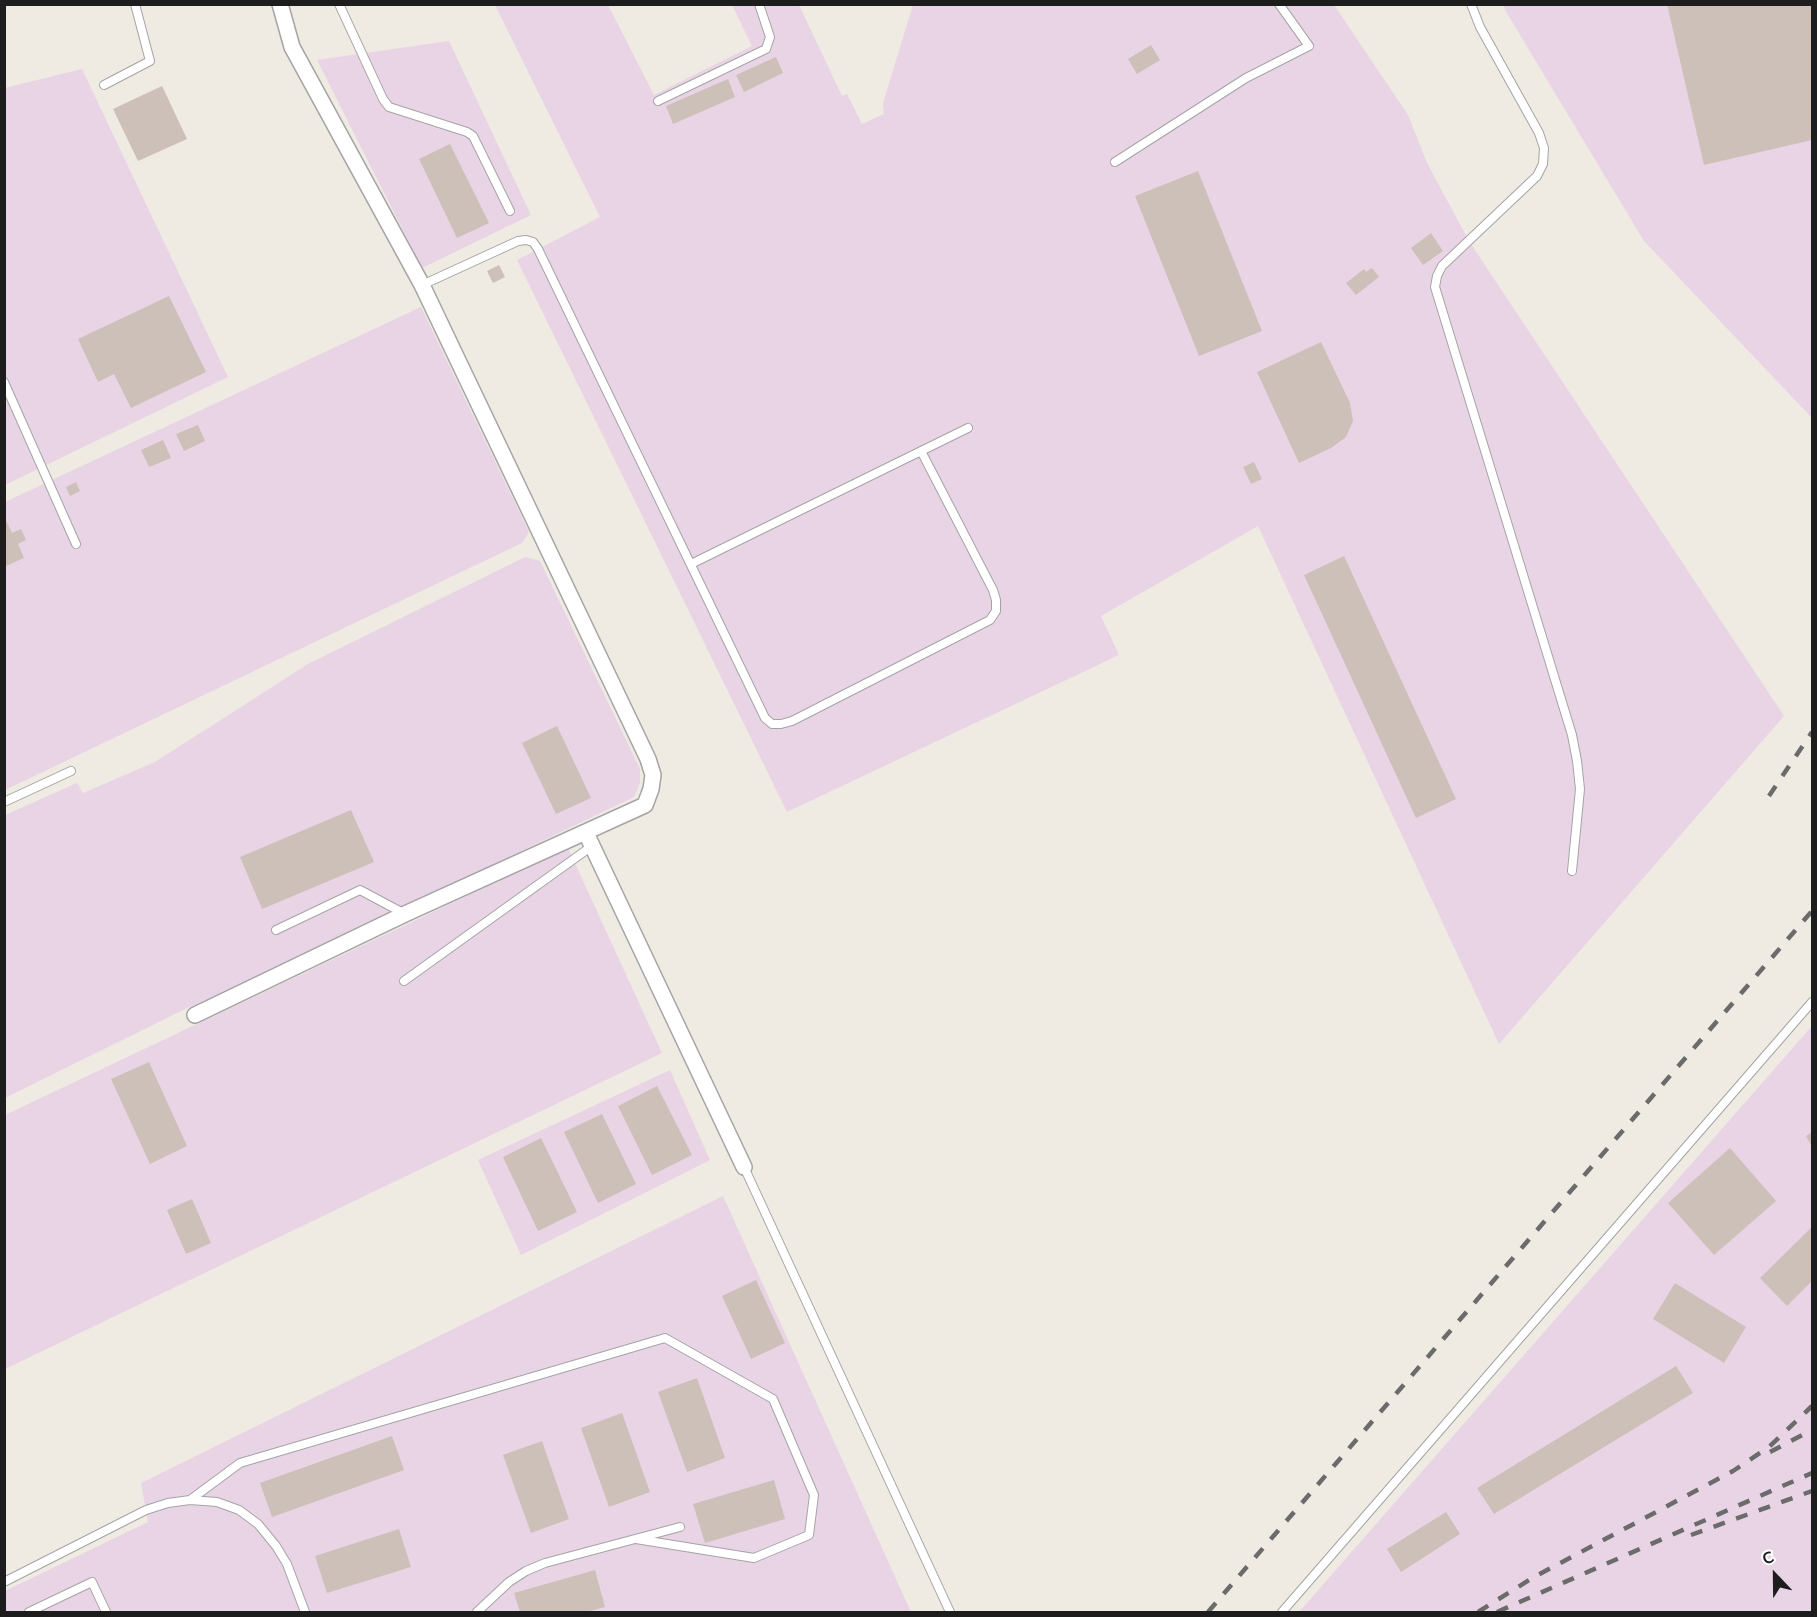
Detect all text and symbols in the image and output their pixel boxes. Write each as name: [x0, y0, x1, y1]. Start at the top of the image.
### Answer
north arrow: [1745, 1545, 1805, 1605]
text: С: [1759, 1546, 1777, 1571]

